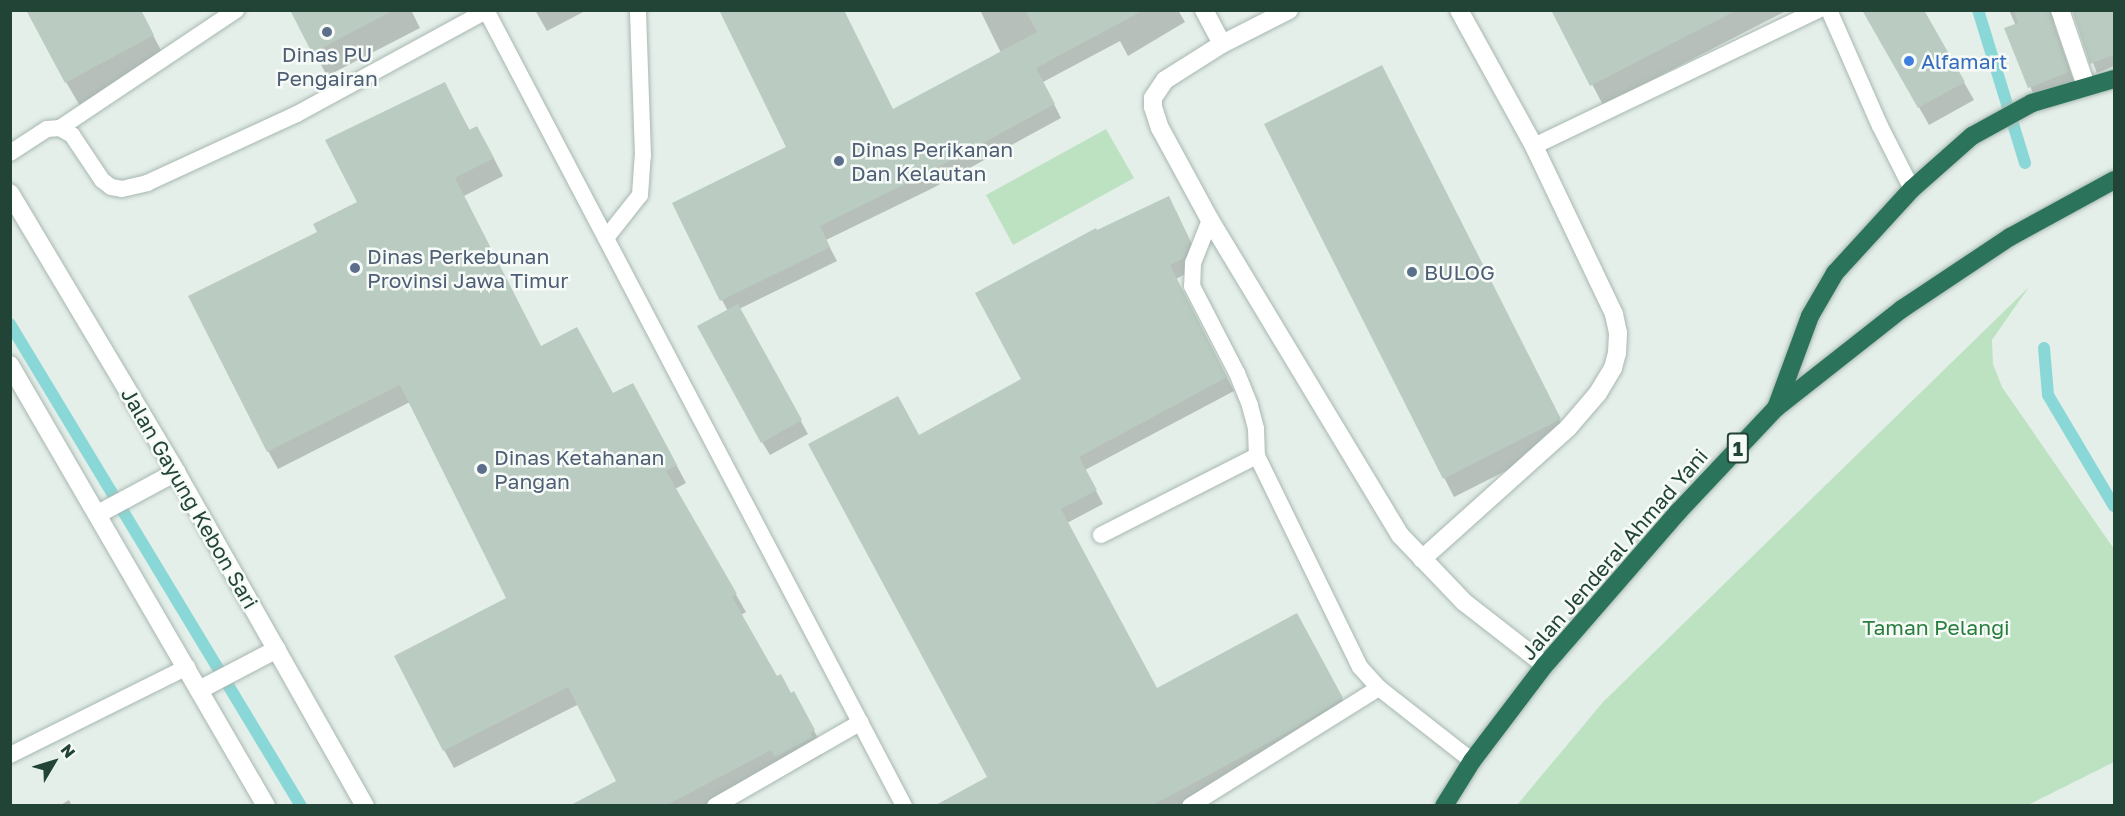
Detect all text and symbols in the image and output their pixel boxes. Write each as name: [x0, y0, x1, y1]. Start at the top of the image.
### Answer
marker: Dinas PU Pengairan: [320, 25, 334, 39]
place label: Dinas PU Pengairan: [276, 41, 378, 91]
place label: Alfamart: [1921, 48, 2008, 74]
marker: Alfamart: [1902, 54, 1916, 68]
place label: Dinas Perikanan Dan Kelautan: [851, 136, 1013, 186]
marker: Dinas Perikanan Dan Kelautan: [832, 154, 846, 168]
place label: Dinas Perkebunan Provinsi Jawa Timur: [367, 243, 568, 293]
place label: BULOG: [1424, 259, 1495, 285]
marker: Dinas Perkebunan Provinsi Jawa Timur: [348, 261, 362, 275]
marker: BULOG: [1405, 265, 1419, 279]
street label: Jalan Gayung Kebon Sari: [116, 383, 264, 613]
road number: 1: [1726, 431, 1750, 465]
street label: Jalan Jenderal Ahmad Yani: [1515, 443, 1713, 665]
place label: Dinas Ketahanan Pangan: [494, 444, 664, 494]
marker: Dinas Ketahanan Pangan: [475, 462, 489, 476]
park label: Taman Pelangi: [1862, 614, 2010, 640]
north arrow: [24, 732, 84, 792]
text: N: [57, 740, 80, 762]

